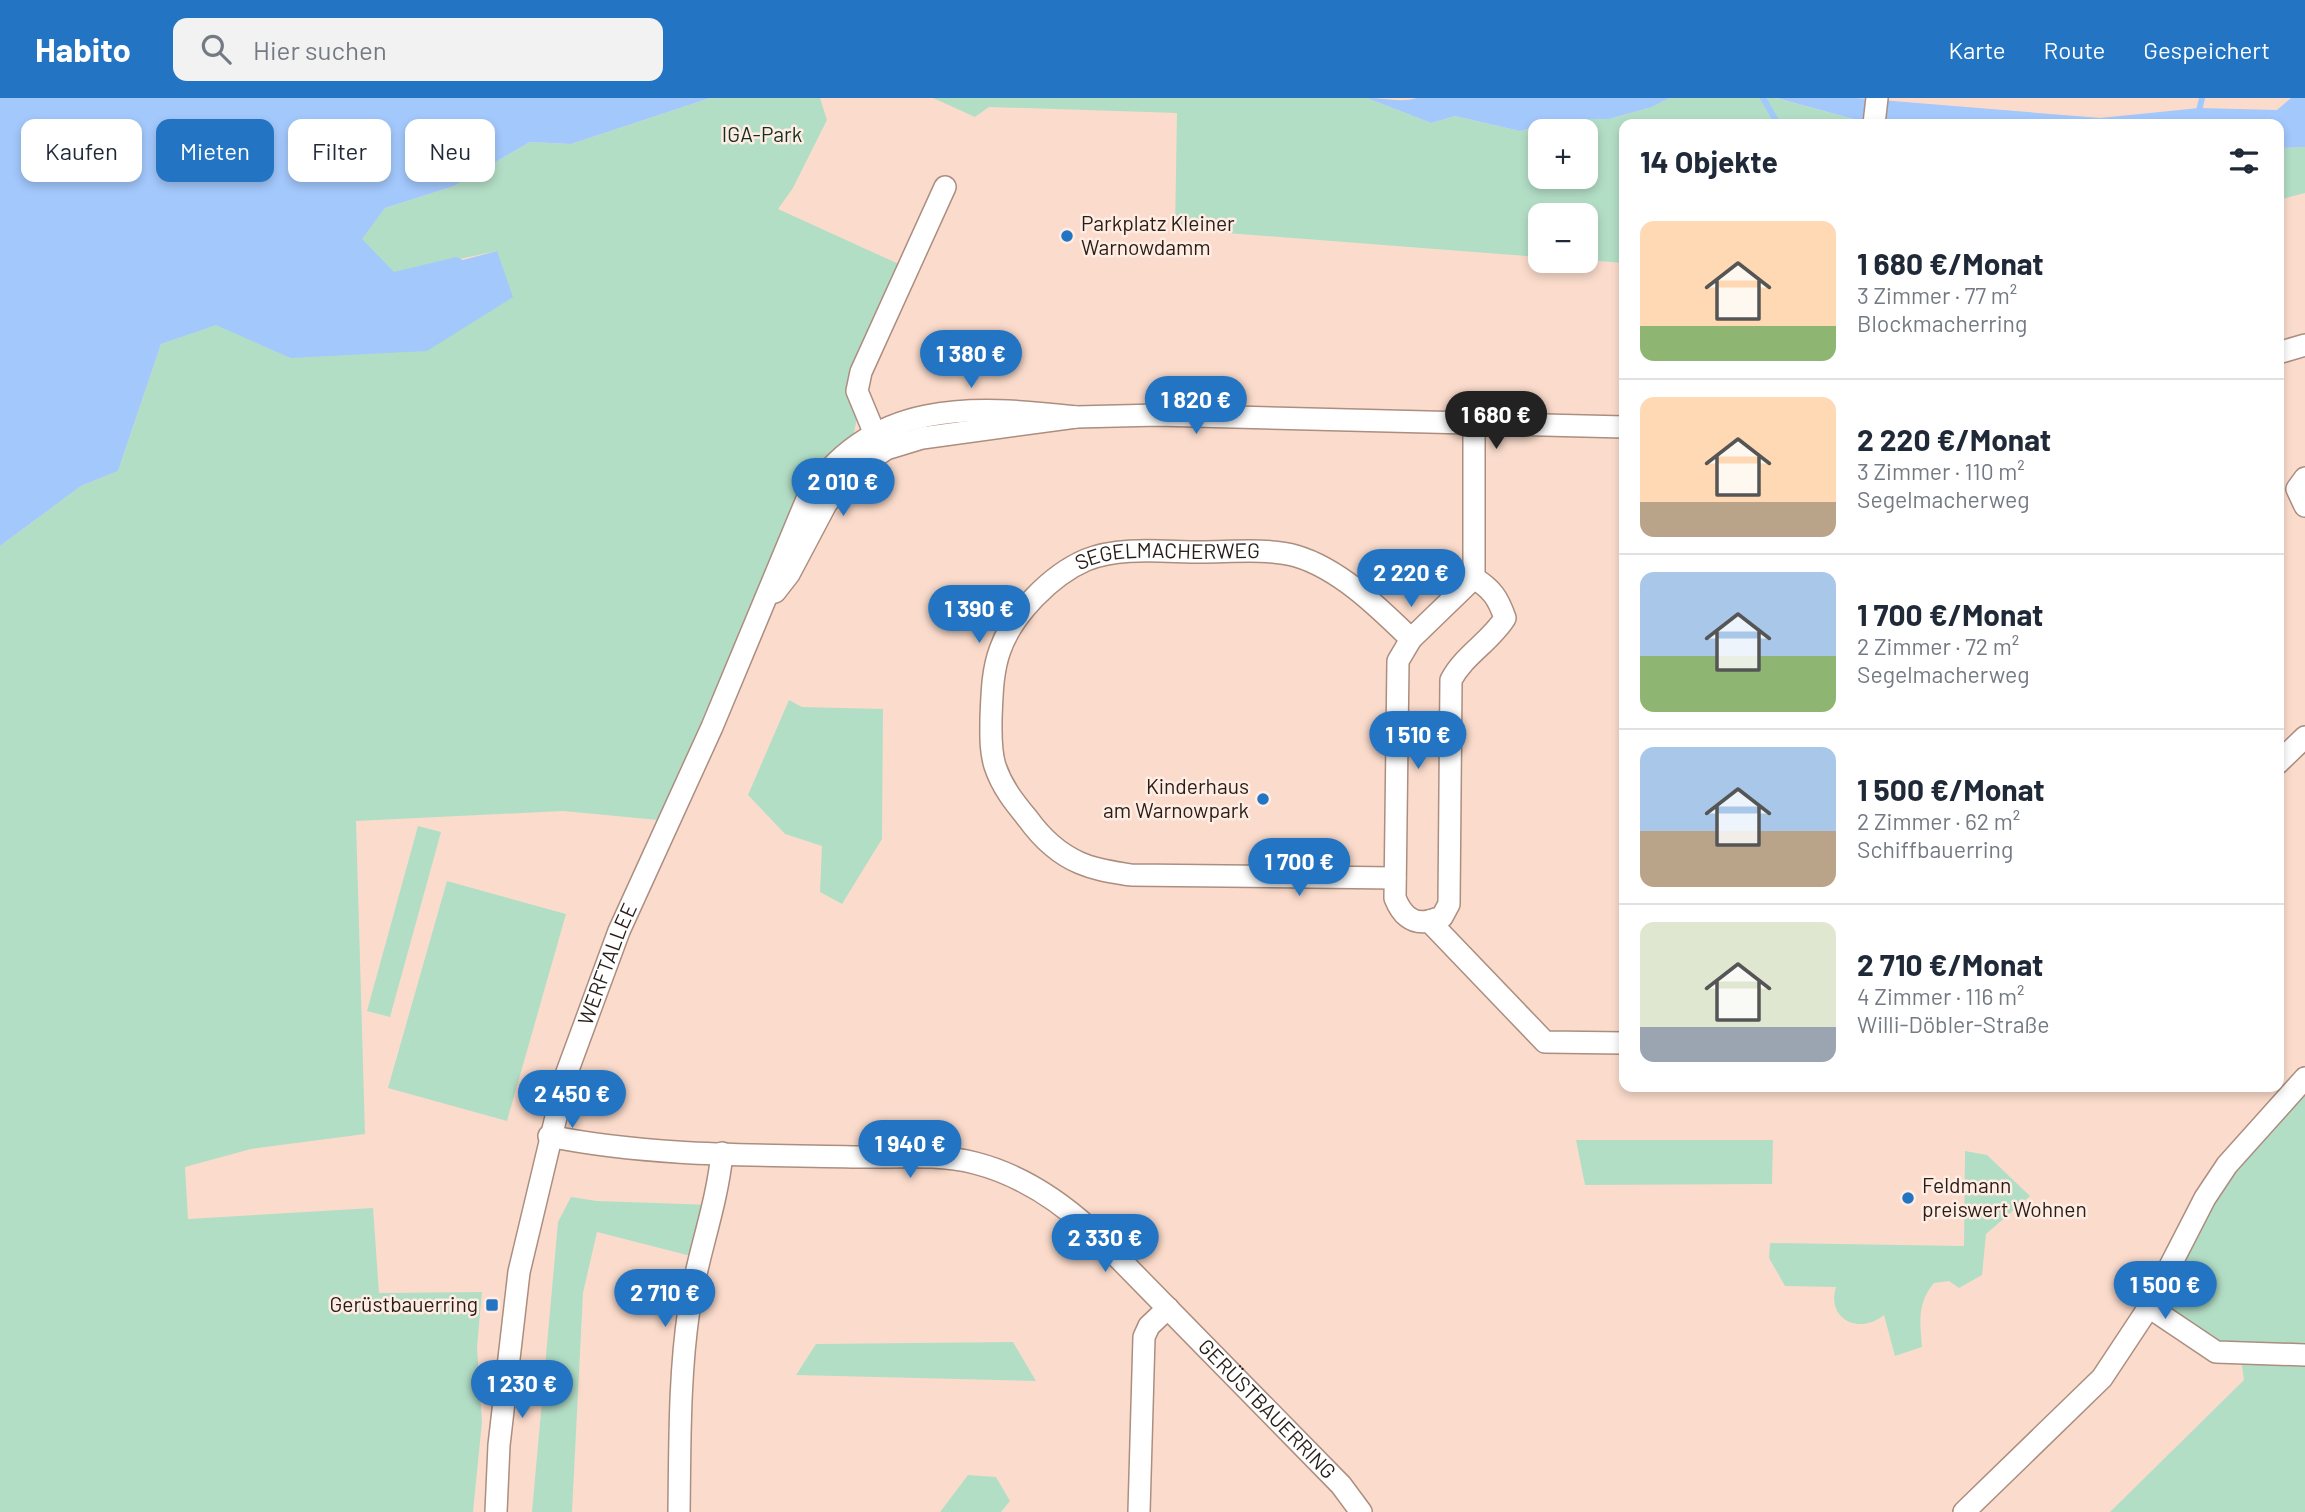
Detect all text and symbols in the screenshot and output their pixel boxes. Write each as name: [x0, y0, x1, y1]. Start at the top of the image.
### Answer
search box: [173, 18, 663, 81]
text: Habito: [35, 29, 131, 69]
icon: search: [197, 30, 235, 68]
text: Hier suchen: [253, 34, 387, 65]
text: Karte: [1948, 35, 2006, 64]
text: Route: [2044, 35, 2105, 64]
text: Gespeichert: [2143, 35, 2270, 64]
chip: Kaufen: [21, 119, 142, 182]
chip: Mieten: [156, 119, 274, 182]
chip: Filter: [288, 119, 391, 182]
chip: Neu: [405, 119, 495, 182]
map controls: [1528, 119, 1598, 273]
button: +: [1528, 119, 1598, 189]
park label: IGA-Park: [722, 121, 802, 146]
icon: filters: [2225, 142, 2263, 180]
text: 14 Objekte: [1640, 143, 1778, 179]
button: −: [1528, 203, 1598, 273]
place label: Parkplatz Kleiner Warnowdamm: [1081, 210, 1235, 259]
marker: Parkplatz Kleiner Warnowdamm: [1059, 228, 1075, 244]
text: 1 680 €/Monat: [1857, 245, 2044, 281]
icon: home: [1696, 249, 1780, 333]
text: 3 Zimmer · 77 m²: [1857, 281, 2017, 309]
text: Blockmacherring: [1857, 309, 2027, 337]
pin: 1 380 €: [906, 330, 1036, 390]
text: 1 380 €: [936, 339, 1006, 367]
pin: 1 820 €: [1131, 376, 1261, 436]
text: 1 820 €: [1161, 385, 1231, 413]
pin: 1 680 €: [1431, 392, 1561, 451]
text: 1 680 €: [1461, 400, 1531, 428]
text: 2 220 €/Monat: [1857, 421, 2051, 457]
icon: home: [1696, 425, 1780, 509]
text: 3 Zimmer · 110 m²: [1857, 457, 2025, 485]
pin: 2 010 €: [778, 458, 908, 518]
text: 2 010 €: [808, 467, 878, 495]
text: Segelmacherweg: [1857, 485, 2030, 513]
street label: SEGELMACHERWEG: [1070, 537, 1260, 574]
pin: 2 220 €: [1346, 550, 1476, 609]
text: 2 220 €: [1373, 558, 1449, 586]
pin: 1 390 €: [914, 586, 1044, 645]
text: 1 390 €: [944, 594, 1014, 622]
text: 1 700 €/Monat: [1857, 596, 2043, 632]
icon: home: [1696, 600, 1780, 684]
text: 2 Zimmer · 72 m²: [1857, 632, 2019, 660]
text: Segelmacherweg: [1857, 660, 2030, 688]
pin: 1 510 €: [1353, 712, 1483, 771]
text: 1 510 €: [1385, 720, 1451, 748]
text: 1 500 €/Monat: [1857, 771, 2045, 807]
place label: Kinderhaus am Warnowpark: [1103, 773, 1249, 822]
icon: home: [1696, 775, 1780, 859]
marker: Kinderhaus am Warnowpark: [1255, 791, 1271, 807]
text: 2 Zimmer · 62 m²: [1857, 807, 2020, 835]
text: Schiffbauerring: [1857, 835, 2013, 863]
pin: 1 700 €: [1234, 838, 1364, 898]
text: 1 700 €: [1264, 847, 1334, 875]
street label: WERFTALLEE: [572, 899, 641, 1028]
text: 2 710 €/Monat: [1857, 946, 2043, 982]
icon: home: [1696, 950, 1780, 1034]
text: 4 Zimmer · 116 m²: [1857, 982, 2024, 1010]
text: Willi-Döbler-Straße: [1857, 1010, 2050, 1038]
pin: 2 450 €: [507, 1070, 637, 1130]
text: 2 450 €: [534, 1079, 610, 1107]
pin: 1 940 €: [845, 1121, 975, 1180]
text: 1 940 €: [874, 1129, 946, 1157]
place label: Feldmann preiswert Wohnen: [1922, 1172, 2087, 1221]
marker: Feldmann preiswert Wohnen: [1900, 1190, 1916, 1206]
pin: 2 330 €: [1040, 1214, 1170, 1274]
text: 2 330 €: [1068, 1223, 1142, 1251]
pin: 1 500 €: [2100, 1262, 2230, 1321]
pin: 2 710 €: [600, 1270, 730, 1329]
text: 1 500 €: [2130, 1270, 2200, 1298]
text: 2 710 €: [630, 1278, 700, 1306]
place label: Gerüstbauerring: [329, 1291, 478, 1316]
marker: Gerüstbauerring: [484, 1297, 500, 1313]
street label: GERÜSTBAUERRING: [1194, 1333, 1342, 1483]
pin: 1 230 €: [457, 1360, 587, 1420]
text: 1 230 €: [487, 1369, 557, 1397]

